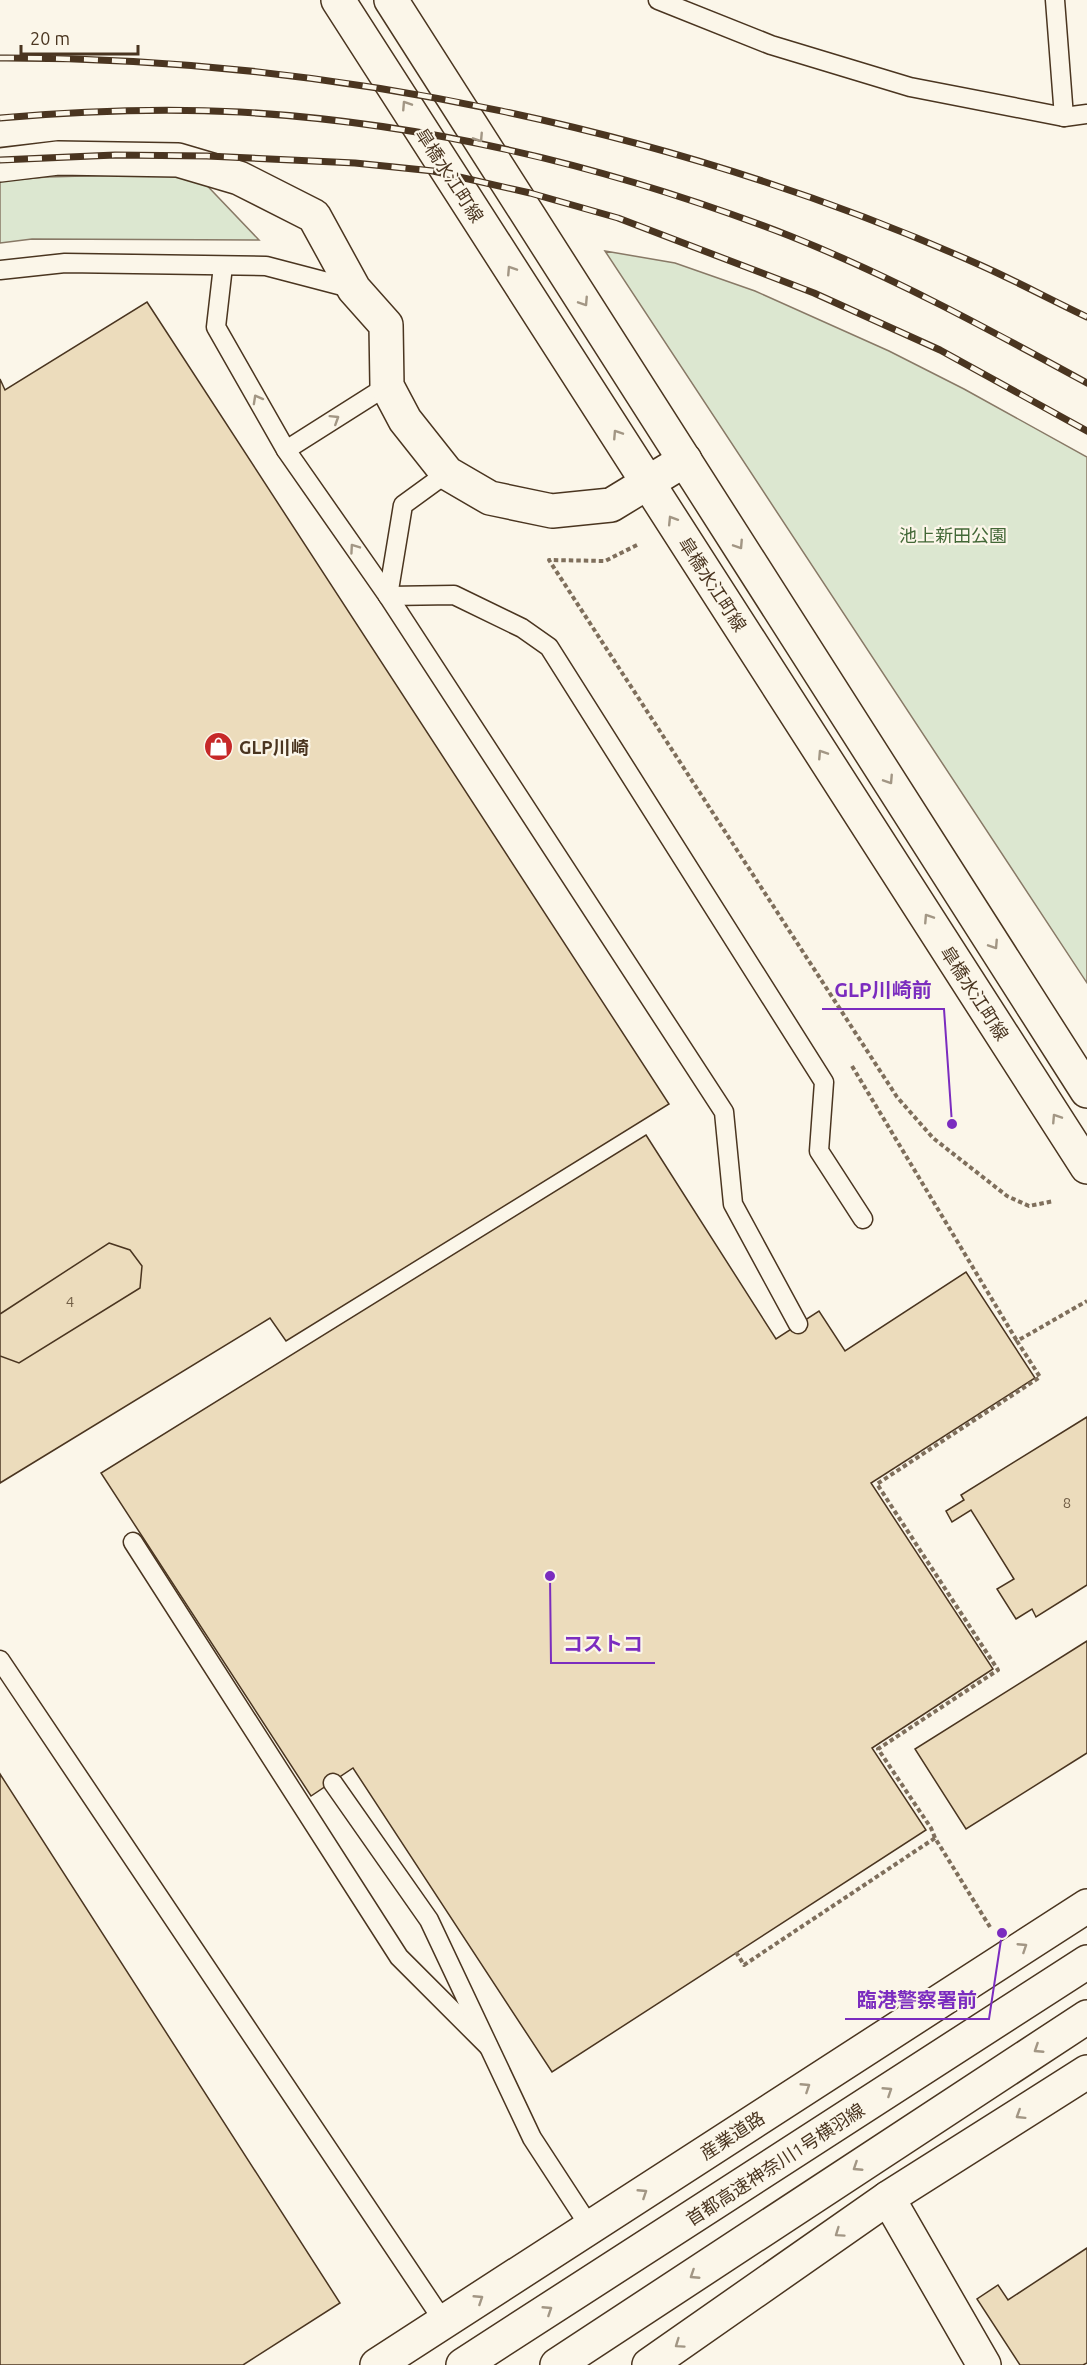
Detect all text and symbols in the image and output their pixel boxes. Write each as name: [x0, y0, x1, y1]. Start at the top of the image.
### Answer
scale bar: [21, 18, 138, 56]
text: 20 m: [30, 28, 70, 48]
one-way arrow: [402, 101, 413, 112]
street label: 皐橋水江町線: [412, 124, 488, 226]
one-way arrow: [472, 131, 483, 142]
one-way arrow: [508, 265, 519, 276]
one-way arrow: [577, 295, 588, 306]
one-way arrow: [253, 395, 264, 406]
one-way arrow: [328, 415, 339, 426]
one-way arrow: [613, 429, 624, 440]
one-way arrow: [668, 515, 679, 526]
park label: 池上新田公園: [899, 525, 1007, 545]
street label: 皐橋水江町線: [675, 533, 751, 635]
one-way arrow: [732, 538, 743, 549]
one-way arrow: [350, 544, 361, 555]
shop icon: GLP川崎: [202, 731, 234, 763]
place label: GLP川崎: [239, 737, 309, 757]
one-way arrow: [819, 750, 830, 761]
one-way arrow: [882, 773, 893, 784]
one-way arrow: [924, 914, 935, 925]
one-way arrow: [987, 938, 998, 949]
street label: 皐橋水江町線: [937, 942, 1013, 1044]
callout: GLP川崎前: [822, 971, 944, 1009]
text: GLP川崎前: [834, 978, 932, 1001]
one-way arrow: [1051, 1114, 1063, 1124]
house number: 4: [66, 1293, 74, 1310]
house number: 8: [1063, 1494, 1071, 1511]
callout: コストコ: [551, 1625, 655, 1663]
text: コストコ: [563, 1632, 643, 1655]
one-way arrow: [1017, 1943, 1027, 1955]
callout: 臨港警察署前: [845, 1981, 989, 2019]
text: 臨港警察署前: [857, 1988, 977, 2011]
one-way arrow: [1034, 2041, 1044, 2053]
one-way arrow: [800, 2083, 811, 2094]
one-way arrow: [882, 2086, 892, 2098]
street label: 首都高速神奈川1号横羽線: [682, 2099, 868, 2229]
street label: 産業道路: [696, 2107, 768, 2163]
one-way arrow: [1016, 2107, 1026, 2119]
one-way arrow: [853, 2160, 863, 2172]
one-way arrow: [636, 2189, 647, 2200]
one-way arrow: [835, 2226, 846, 2237]
one-way arrow: [690, 2267, 701, 2278]
one-way arrow: [473, 2294, 483, 2306]
one-way arrow: [542, 2306, 552, 2318]
one-way arrow: [675, 2337, 686, 2348]

